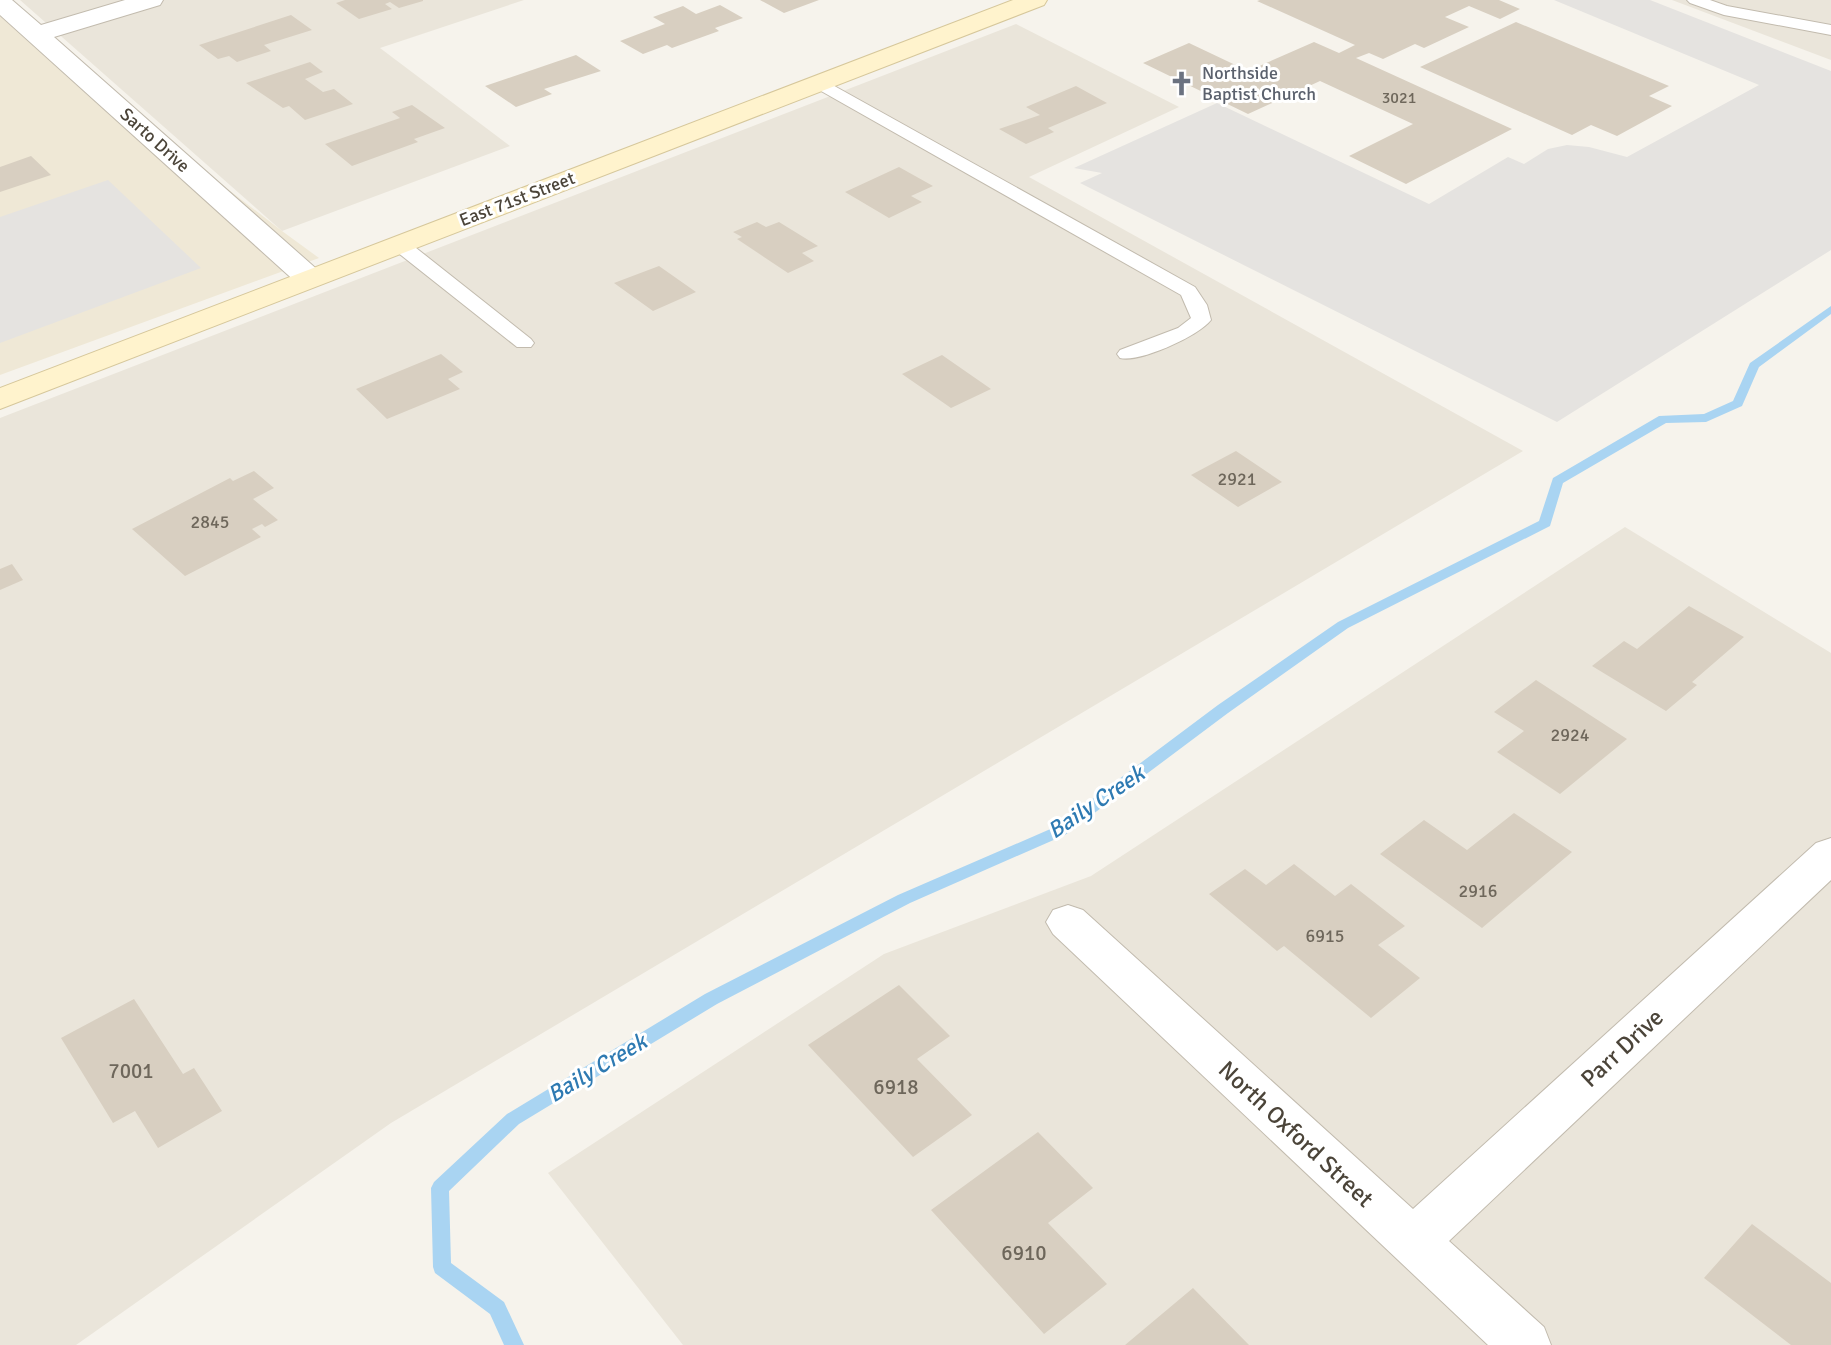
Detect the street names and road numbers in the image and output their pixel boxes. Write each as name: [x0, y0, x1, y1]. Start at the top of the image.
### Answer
street label: Sarto Drive: [116, 103, 194, 177]
street label: East 71st Street: [456, 167, 578, 231]
street label: Parr Drive: [1575, 1002, 1669, 1094]
street label: North Oxford Street: [1212, 1054, 1380, 1214]

